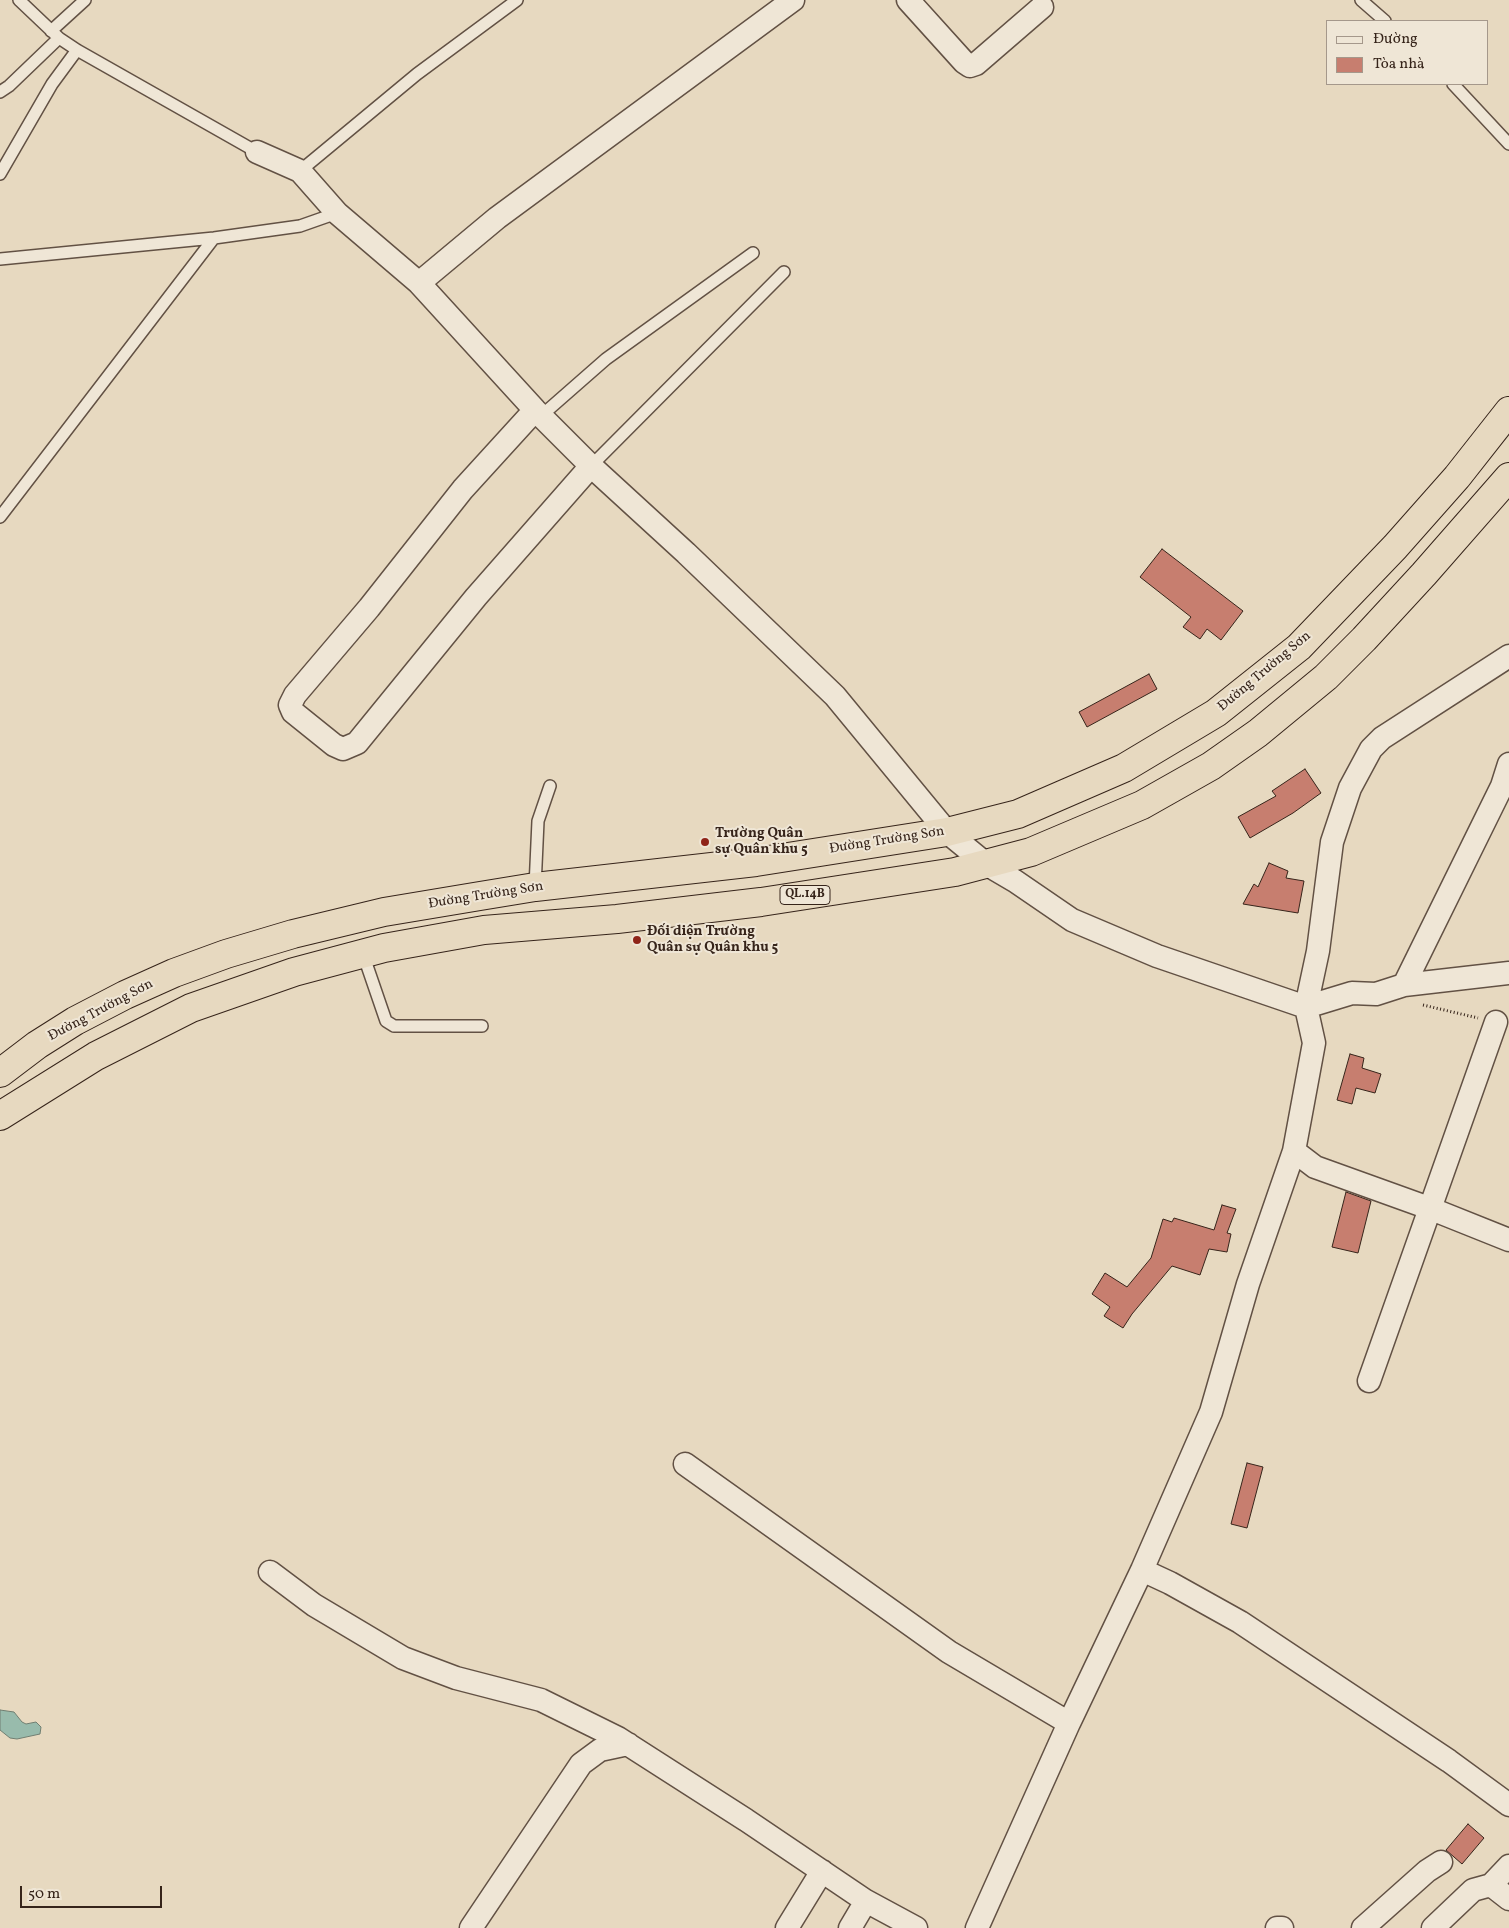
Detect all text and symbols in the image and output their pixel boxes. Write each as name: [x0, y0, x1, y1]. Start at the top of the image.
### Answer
legend: [1326, 20, 1489, 85]
text: Đường: [1373, 29, 1418, 50]
text: Tòa nhà: [1373, 54, 1425, 75]
street label: Đường Trường Sơn: [1215, 628, 1315, 716]
street label: Đường Trường Sơn: [828, 824, 946, 858]
place label: Trường Quân sự Quân khu 5: [715, 826, 808, 859]
marker: Trường Quân sự Quân khu 5: [699, 836, 711, 848]
street label: Đường Trường Sơn: [427, 879, 545, 913]
road number: QL.14B: [780, 886, 830, 904]
place label: Đối diện Trường Quân sự Quân khu 5: [647, 924, 778, 956]
marker: Đối diện Trường Quân sự Quân khu 5: [631, 934, 643, 946]
street label: Đường Trường Sơn: [46, 976, 156, 1046]
scale bar: [22, 1876, 165, 1908]
text: 50 m: [28, 1884, 60, 1905]

